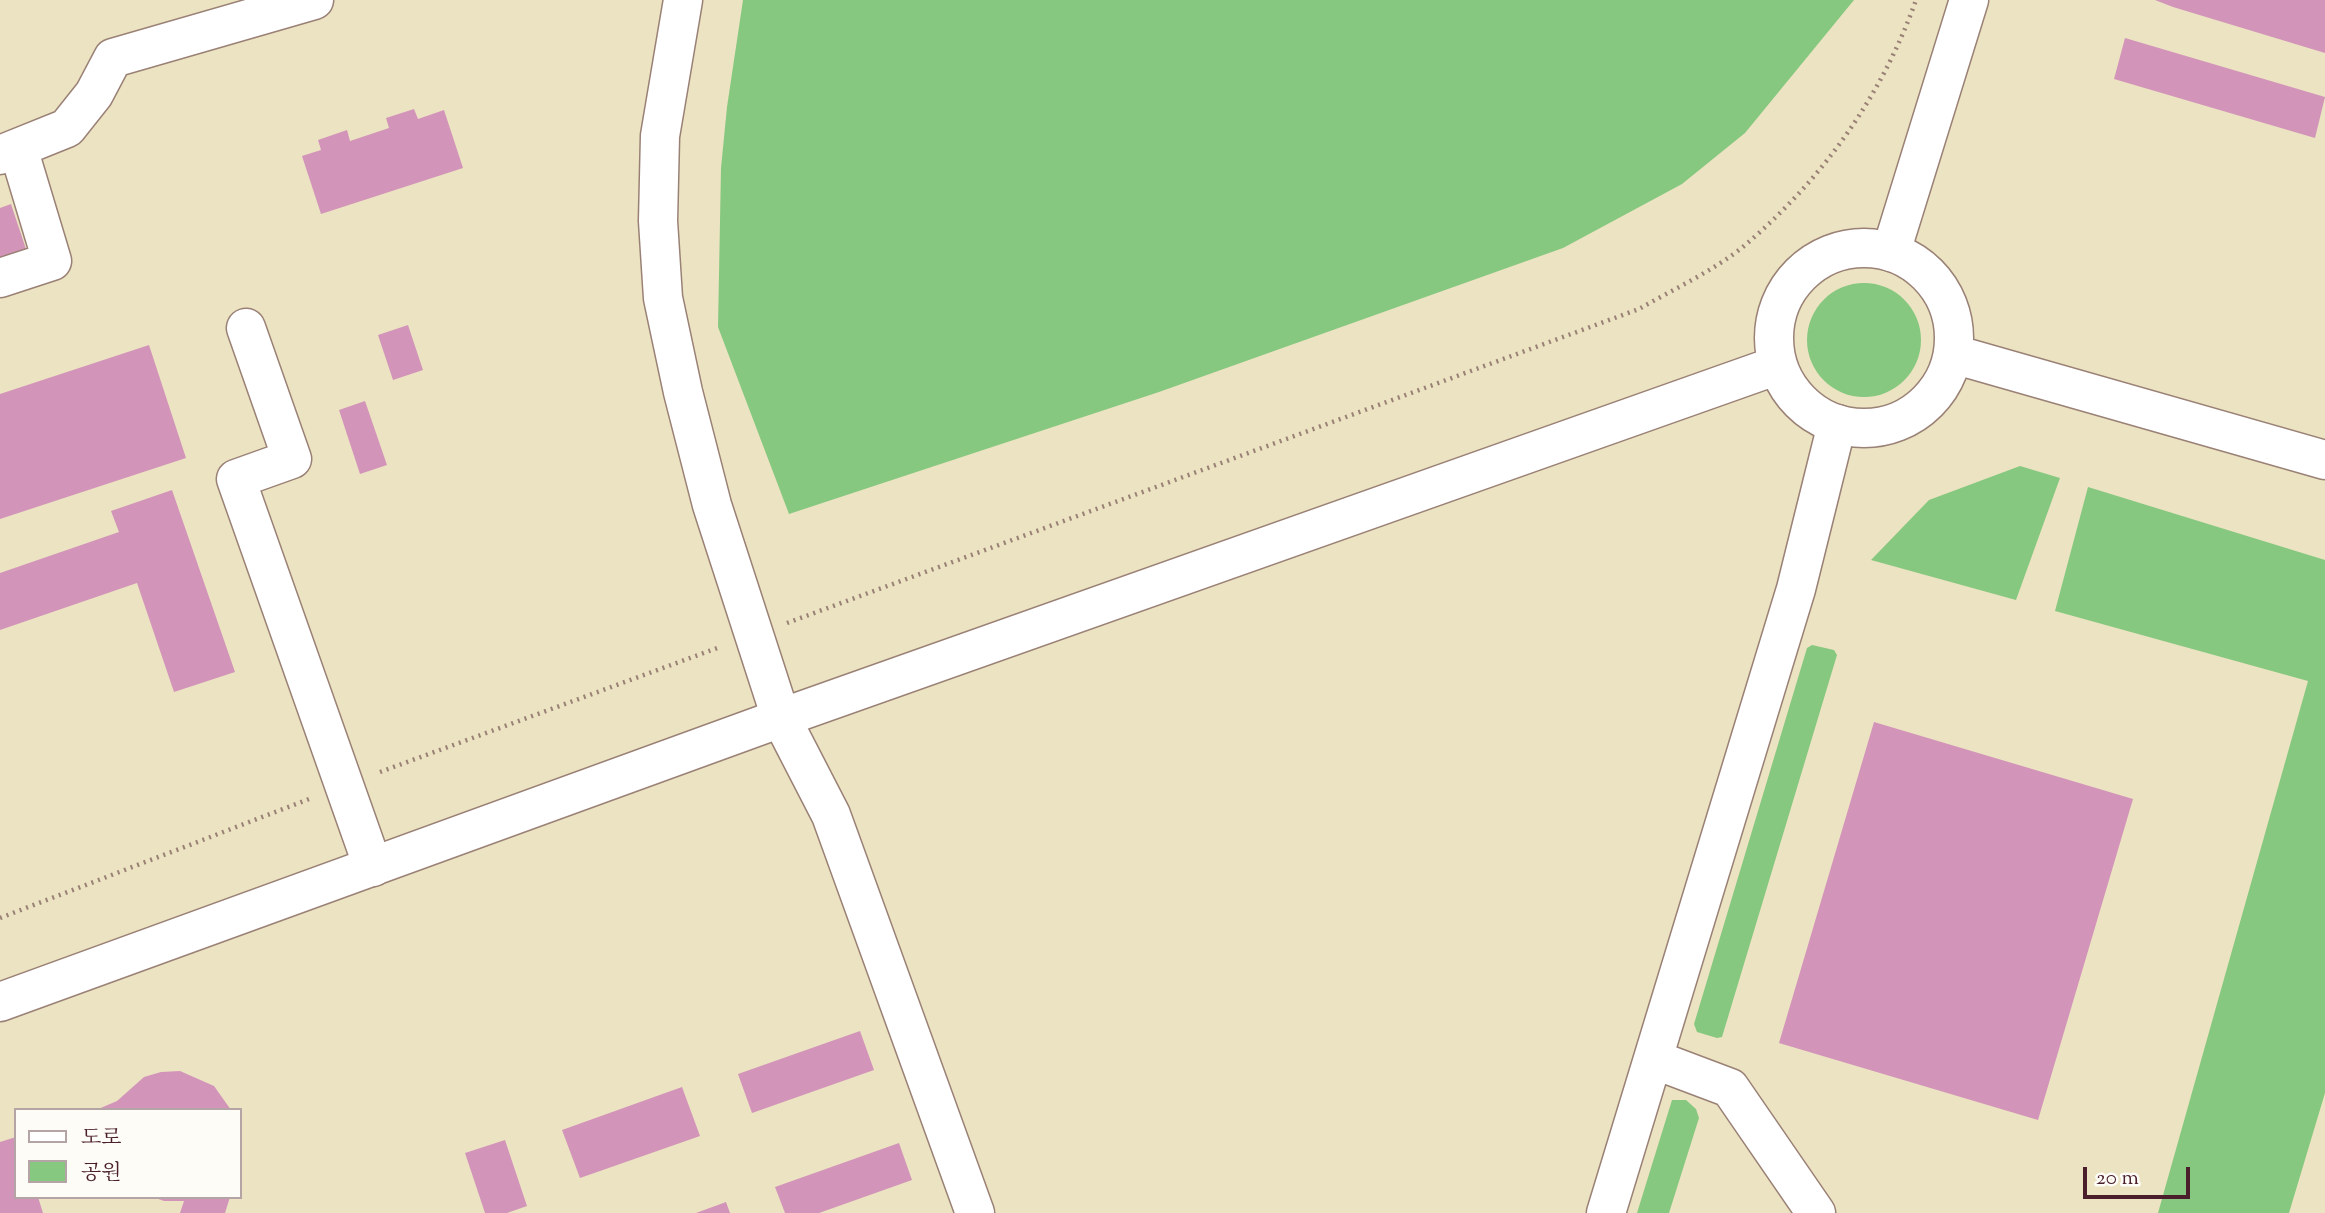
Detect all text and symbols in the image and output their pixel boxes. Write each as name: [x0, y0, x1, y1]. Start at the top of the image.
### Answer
legend: [14, 1108, 242, 1199]
text: 도로: [81, 1124, 122, 1154]
scale bar: [2087, 1154, 2194, 1198]
text: 공원: [81, 1159, 122, 1189]
text: 20 m: [2096, 1164, 2139, 1194]

